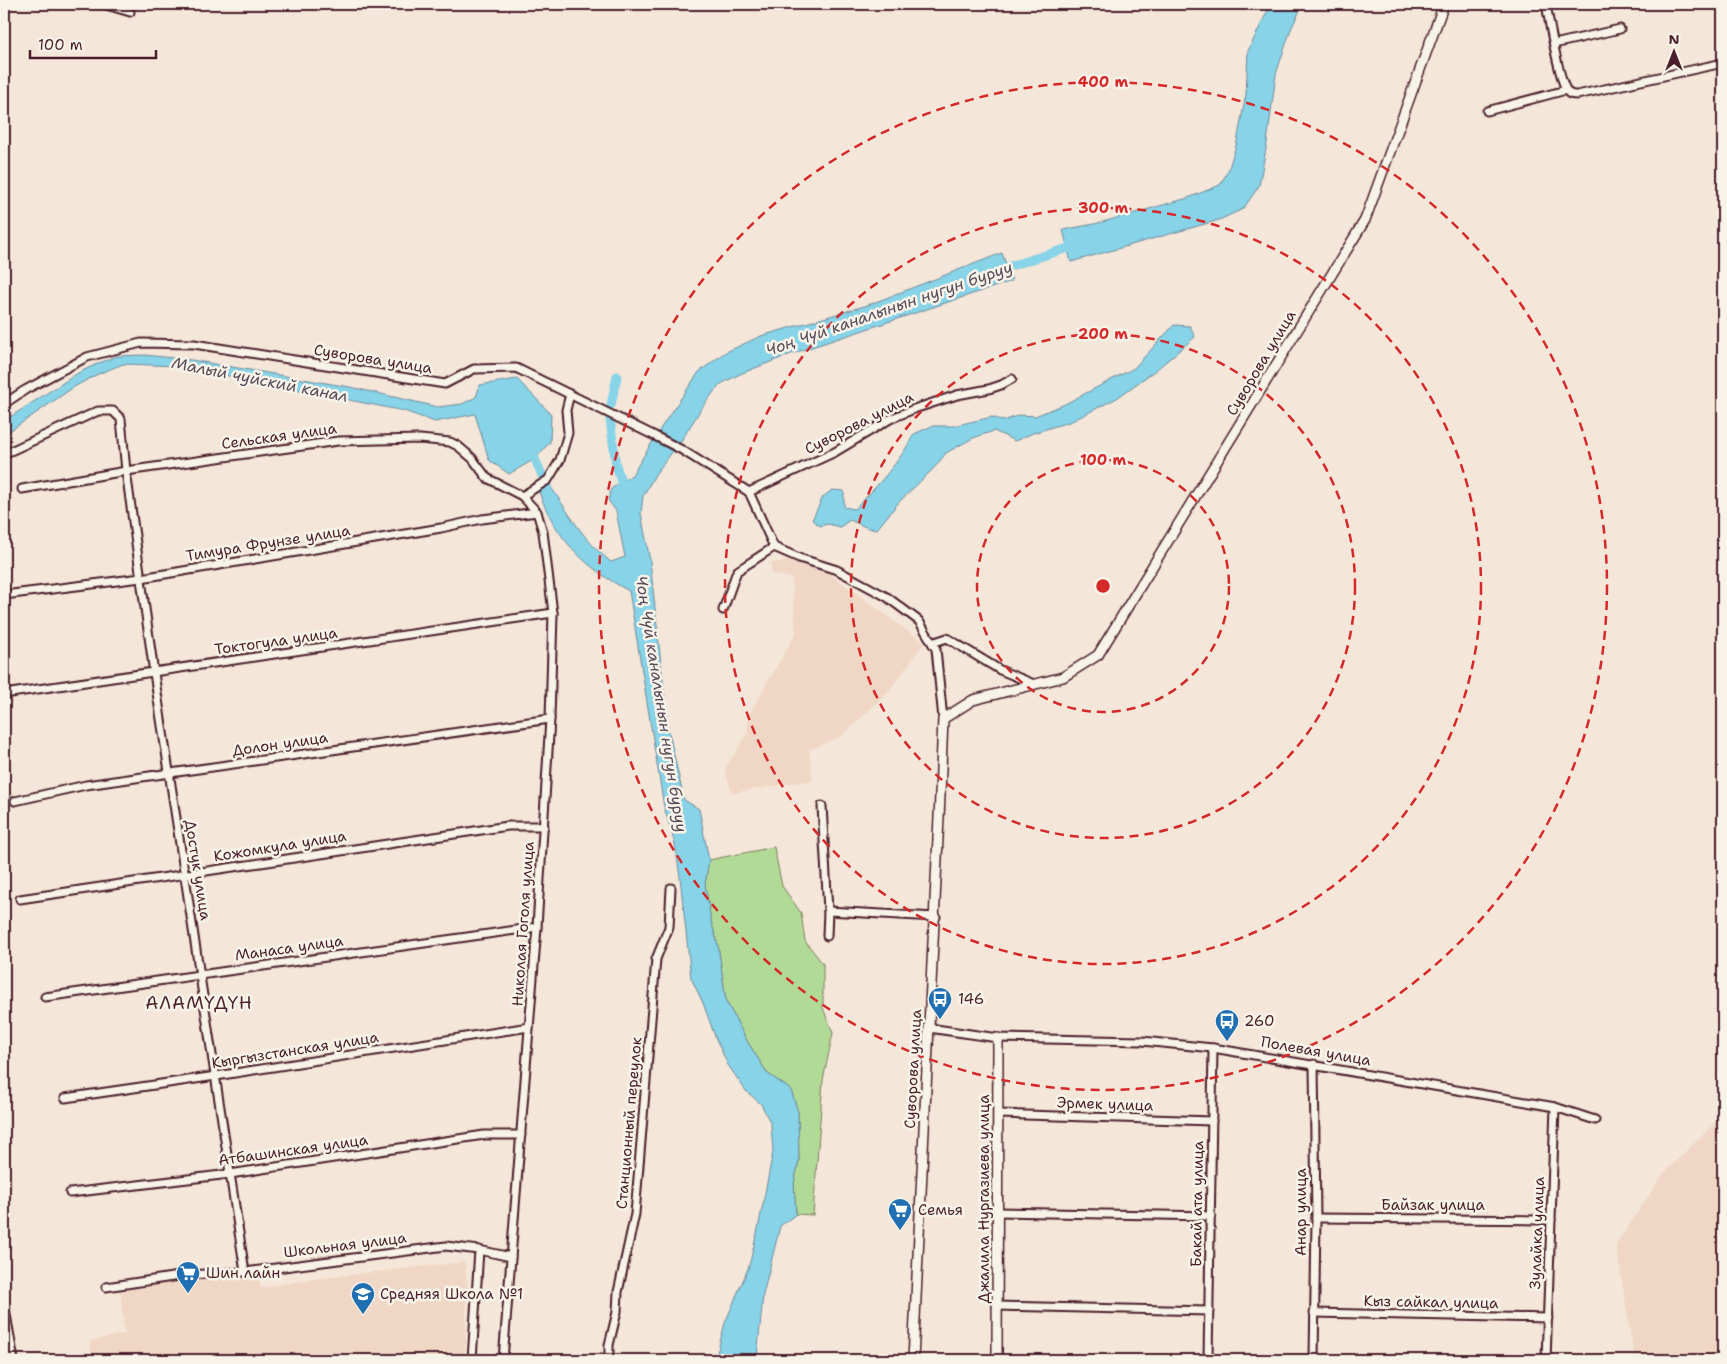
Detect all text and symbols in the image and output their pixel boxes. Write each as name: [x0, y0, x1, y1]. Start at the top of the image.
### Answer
scale bar: [30, 28, 156, 60]
north arrow: [1650, 28, 1700, 78]
text: N: [1668, 30, 1680, 48]
text: 100 m: [38, 35, 83, 55]
text: 400 m: [1078, 72, 1128, 92]
text: 300 m: [1078, 198, 1128, 218]
water label: Чоң Чүй каналынын нугун буруу: [763, 256, 1015, 361]
street label: Суворова улица: [1222, 306, 1301, 419]
text: 200 m: [1078, 324, 1128, 344]
street label: Суворова улица: [312, 340, 434, 378]
water label: Малый чуйский канал: [170, 352, 350, 407]
street label: Суворова улица: [801, 387, 917, 459]
street label: Сельская улица: [220, 418, 339, 454]
text: 100 m: [1080, 450, 1126, 470]
street label: Тимура Фрунзе улица: [184, 520, 352, 566]
water label: Чоң Чүй каналынын нугун буруу: [631, 574, 692, 834]
centre of rings: [1094, 577, 1112, 595]
street label: Токтогула улица: [213, 622, 339, 660]
street label: Долон улица: [231, 727, 330, 761]
street label: Достук улица: [180, 818, 216, 923]
street label: Кожомкула улица: [212, 826, 349, 866]
street label: Николая Гоголя улица: [507, 840, 539, 1007]
street label: Манаса улица: [234, 930, 345, 965]
bus stop icon: 146: [927, 986, 953, 1020]
place label: 146: [958, 989, 984, 1009]
district label: АЛАМҮДҮН: [145, 991, 253, 1015]
street label: Суворова улица: [900, 1008, 926, 1129]
bus stop icon: 260: [1214, 1008, 1240, 1042]
place label: 260: [1244, 1011, 1274, 1031]
street label: Кыргызстанская улица: [210, 1027, 381, 1073]
street label: Полевая улица: [1259, 1031, 1373, 1071]
street label: Станционный переулок: [612, 1036, 646, 1210]
street label: Эрмек улица: [1056, 1092, 1154, 1116]
street label: Джалила Нургазиева улица: [974, 1094, 994, 1304]
street label: Атбашинская улица: [217, 1129, 370, 1170]
street label: Бакай ата улица: [1186, 1140, 1208, 1267]
street label: Анар улица: [1291, 1167, 1311, 1256]
street label: Зулайка улица: [1525, 1176, 1549, 1290]
street label: Байзак улица: [1381, 1195, 1486, 1215]
supermarket icon: Семья: [887, 1197, 913, 1231]
place label: Семья: [918, 1200, 963, 1220]
street label: Школьная улица: [282, 1227, 408, 1262]
supermarket icon: Шин лайн: [175, 1260, 201, 1294]
place label: Шин лайн: [206, 1263, 280, 1283]
school or university icon: Средняя Школа №1: [350, 1281, 376, 1315]
place label: Средняя Школа №1: [380, 1284, 523, 1304]
street label: Кыз сайкал улица: [1363, 1291, 1499, 1313]

